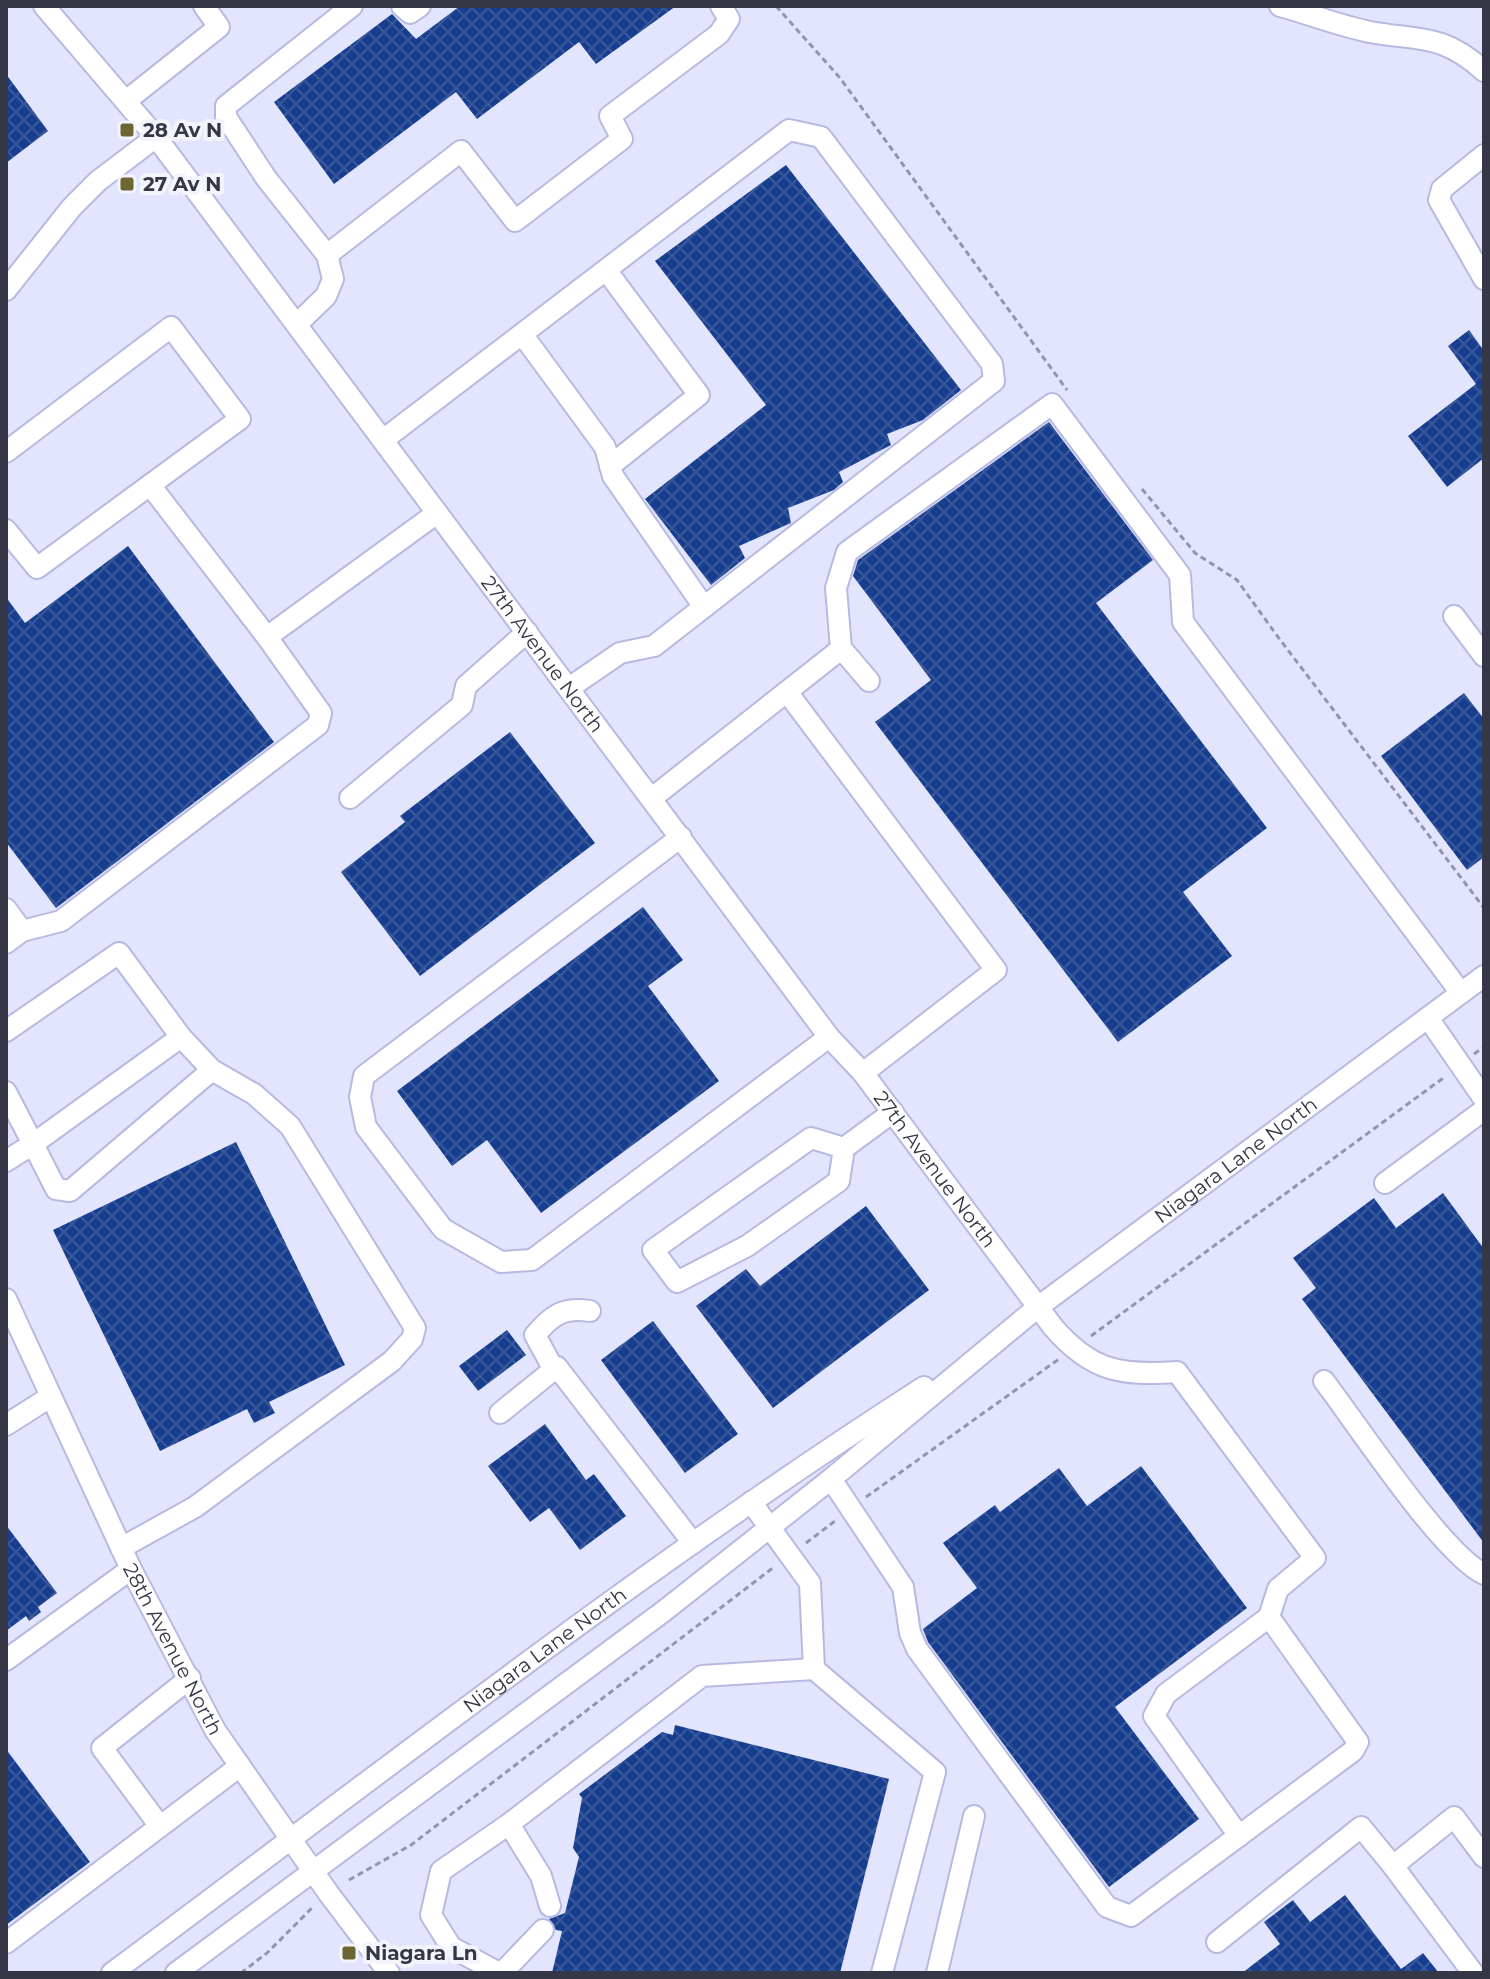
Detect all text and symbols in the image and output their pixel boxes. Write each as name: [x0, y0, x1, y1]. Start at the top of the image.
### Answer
place label: 28 Av N: [143, 118, 222, 142]
marker: 28 Av N: [118, 121, 136, 139]
place label: 27 Av N: [143, 172, 221, 196]
marker: 27 Av N: [118, 175, 136, 193]
street label: 27th Avenue North: [476, 571, 609, 737]
street label: 27th Avenue North: [869, 1086, 1001, 1252]
street label: Niagara Lane North: [1150, 1092, 1322, 1228]
street label: 28th Avenue North: [118, 1559, 228, 1739]
street label: Niagara Lane North: [458, 1582, 631, 1718]
place label: Niagara Ln: [365, 1941, 478, 1965]
marker: Niagara Ln: [340, 1944, 358, 1962]

